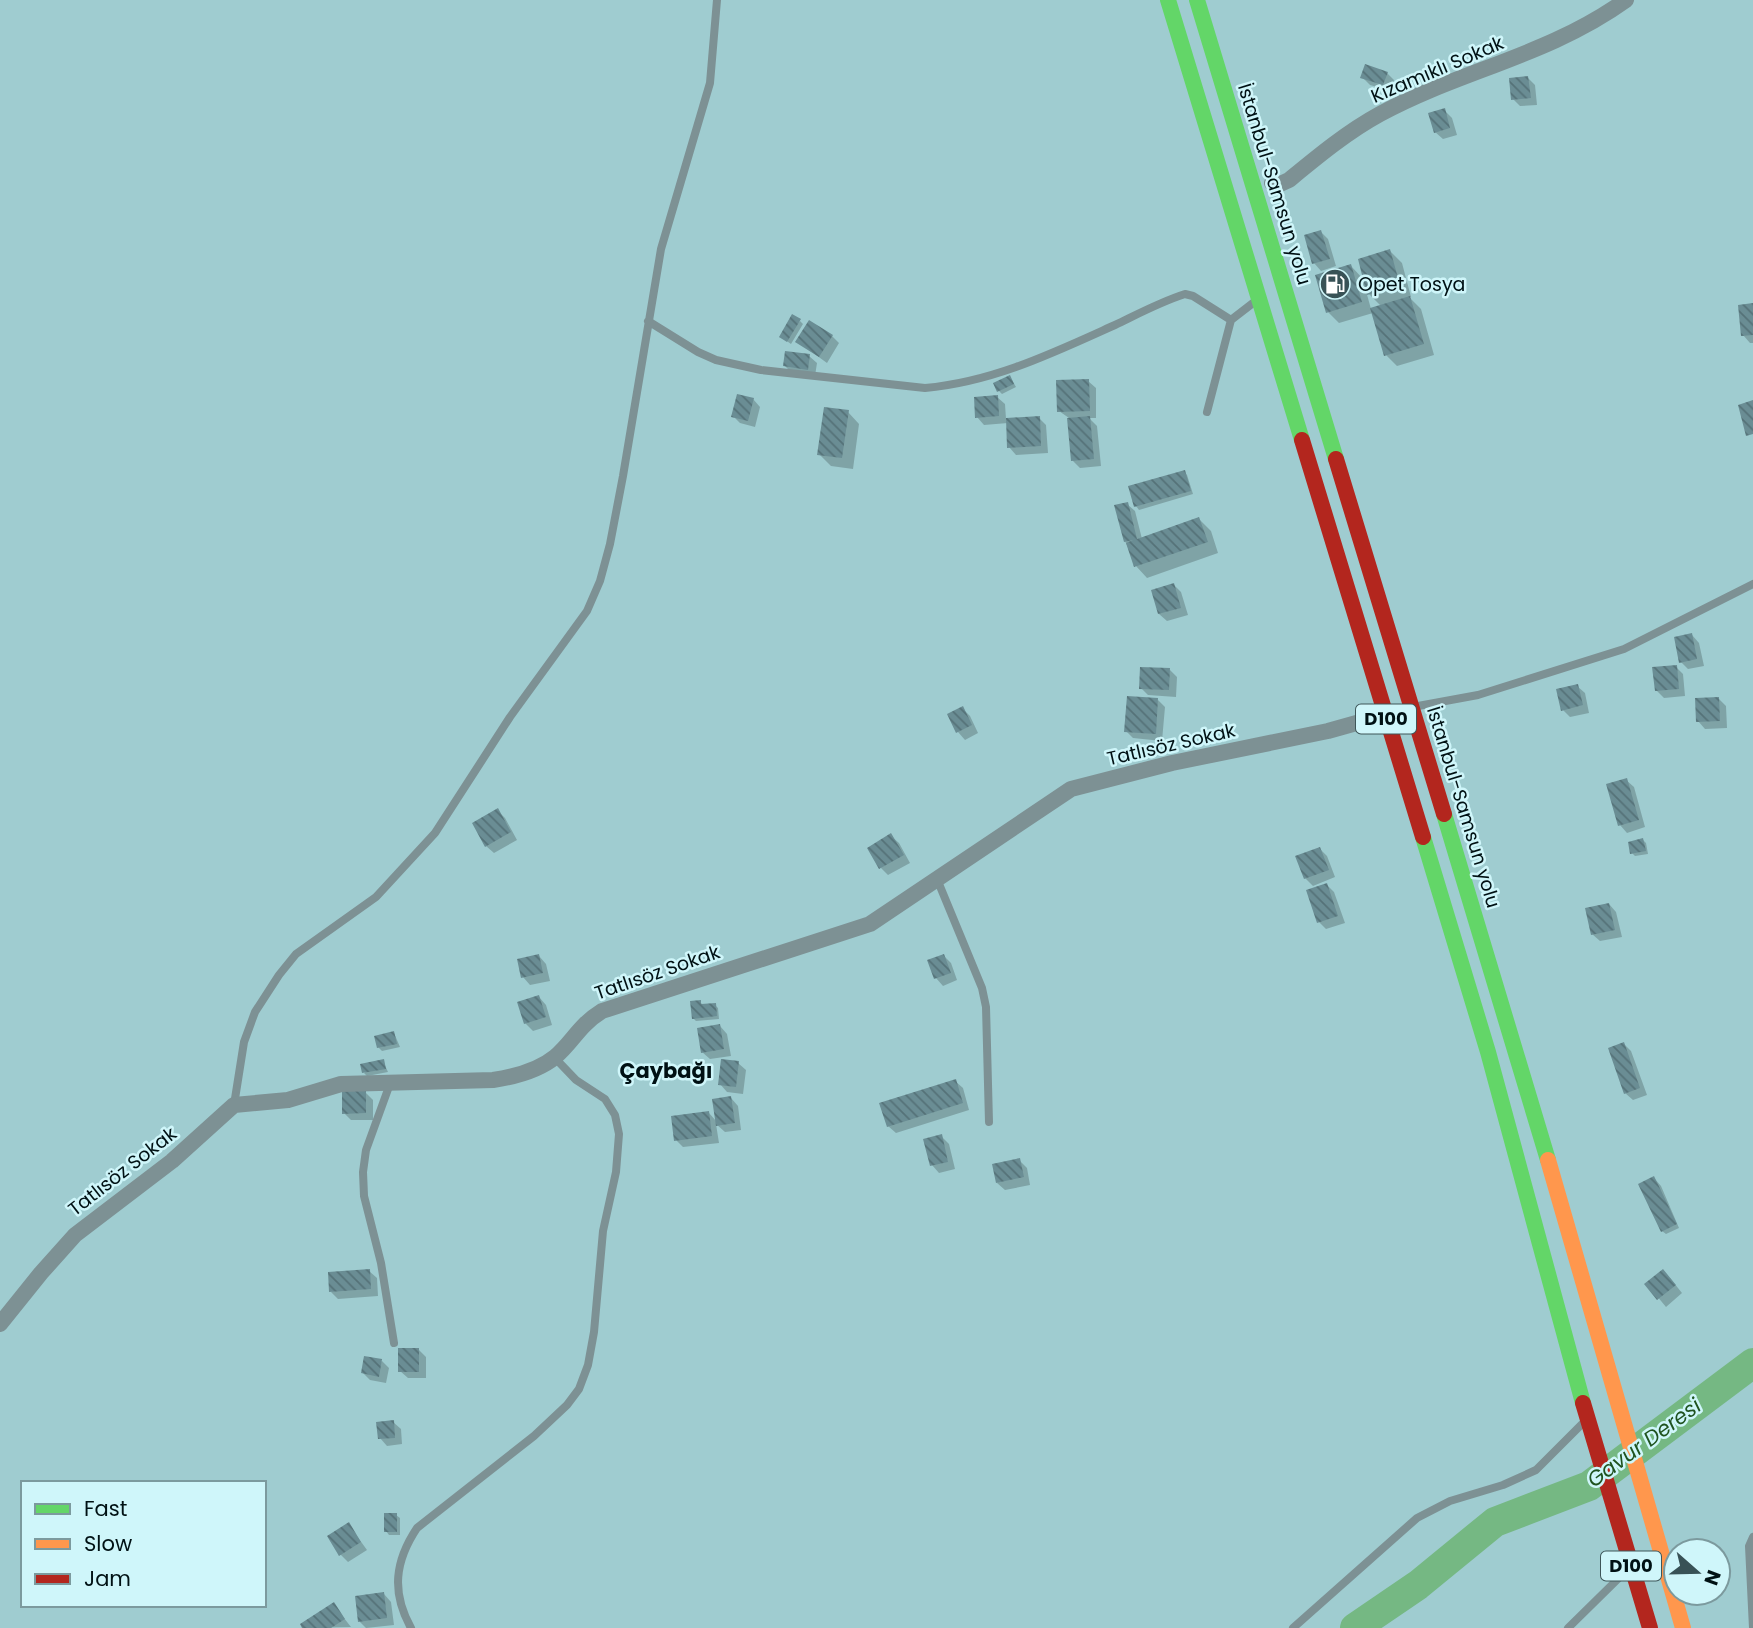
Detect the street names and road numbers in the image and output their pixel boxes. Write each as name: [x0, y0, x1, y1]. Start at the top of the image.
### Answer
street label: Kızamıklı Sokak: [1367, 29, 1508, 110]
street label: İstanbul-Samsun yolu: [1231, 80, 1318, 288]
street label: İstanbul-Samsun yolu: [1420, 703, 1507, 911]
road number: D100: [1356, 704, 1416, 734]
street label: Tatlısöz Sokak: [1104, 717, 1238, 772]
street label: Tatlısöz Sokak: [591, 938, 724, 1007]
street label: Tatlısöz Sokak: [62, 1120, 182, 1222]
road number: D100: [1601, 1552, 1661, 1581]

